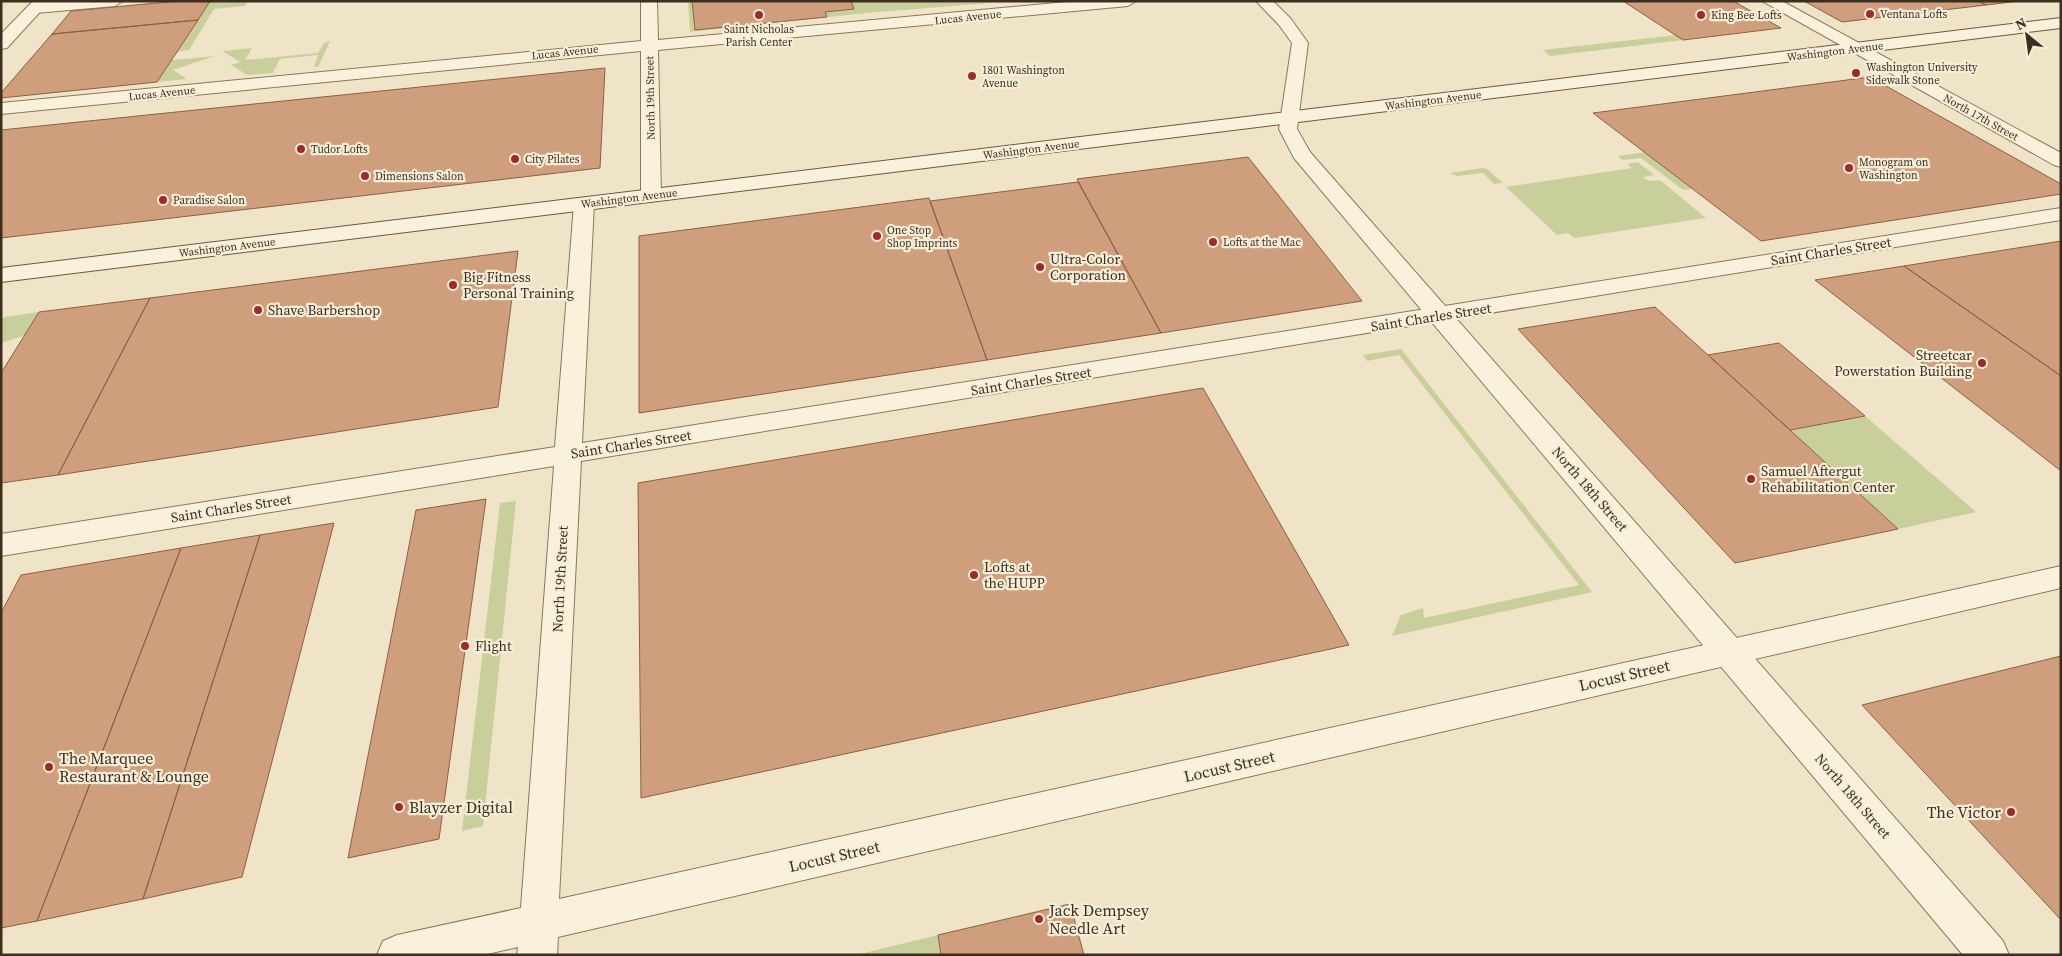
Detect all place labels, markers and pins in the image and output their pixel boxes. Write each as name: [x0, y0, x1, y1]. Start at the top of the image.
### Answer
place label: Ventana Lofts: [1880, 7, 1947, 22]
place label: King Bee Lofts: [1711, 8, 1782, 23]
marker: Ventana Lofts: [1864, 8, 1876, 20]
marker: Saint Nicholas Parish Center: [753, 9, 765, 21]
marker: King Bee Lofts: [1695, 9, 1707, 21]
place label: Saint Nicholas Parish Center: [724, 22, 794, 50]
place label: Washington University Sidewalk Stone: [1866, 60, 1978, 88]
place label: 1801 Washington Avenue: [982, 63, 1065, 91]
marker: Washington University Sidewalk Stone: [1850, 67, 1862, 79]
marker: 1801 Washington Avenue: [966, 70, 978, 82]
place label: Tudor Lofts: [311, 142, 368, 157]
marker: Tudor Lofts: [295, 143, 307, 155]
place label: City Pilates: [525, 152, 580, 167]
marker: City Pilates: [509, 153, 521, 165]
place label: Monogram on Washington: [1859, 155, 1929, 183]
marker: Monogram on Washington: [1843, 162, 1855, 174]
place label: Dimensions Salon: [375, 169, 464, 184]
marker: Dimensions Salon: [359, 170, 371, 182]
place label: Paradise Salon: [173, 193, 245, 208]
marker: Paradise Salon: [157, 194, 169, 206]
place label: One Stop Shop Imprints: [887, 223, 957, 251]
marker: One Stop Shop Imprints: [871, 230, 883, 242]
place label: Lofts at the Mac: [1223, 235, 1301, 250]
marker: Lofts at the Mac: [1207, 236, 1219, 248]
place label: Ultra-Color Corporation: [1050, 249, 1127, 285]
marker: Ultra-Color Corporation: [1034, 261, 1046, 273]
place label: Big Fitness Personal Training: [463, 267, 574, 303]
marker: Big Fitness Personal Training: [447, 279, 459, 291]
place label: Shave Barbershop: [268, 300, 380, 320]
marker: Shave Barbershop: [252, 304, 264, 316]
place label: Streetcar Powerstation Building: [1834, 345, 1972, 381]
marker: Streetcar Powerstation Building: [1976, 357, 1988, 369]
place label: Samuel Aftergut Rehabilitation Center: [1761, 461, 1895, 497]
marker: Samuel Aftergut Rehabilitation Center: [1745, 473, 1757, 485]
place label: Lofts at the HUPP: [984, 557, 1045, 593]
marker: Lofts at the HUPP: [968, 569, 980, 581]
place label: Flight: [475, 636, 512, 656]
marker: Flight: [459, 640, 471, 652]
place label: The Marquee Restaurant & Lounge: [59, 747, 209, 787]
marker: The Marquee Restaurant & Lounge: [43, 761, 55, 773]
place label: Blayzer Digital: [409, 796, 513, 818]
marker: Blayzer Digital: [393, 801, 405, 813]
place label: The Victor: [1927, 801, 2001, 823]
marker: The Victor: [2005, 806, 2017, 818]
place label: Jack Dempsey Needle Art: [1048, 899, 1150, 939]
marker: Jack Dempsey Needle Art: [1033, 913, 1045, 925]

